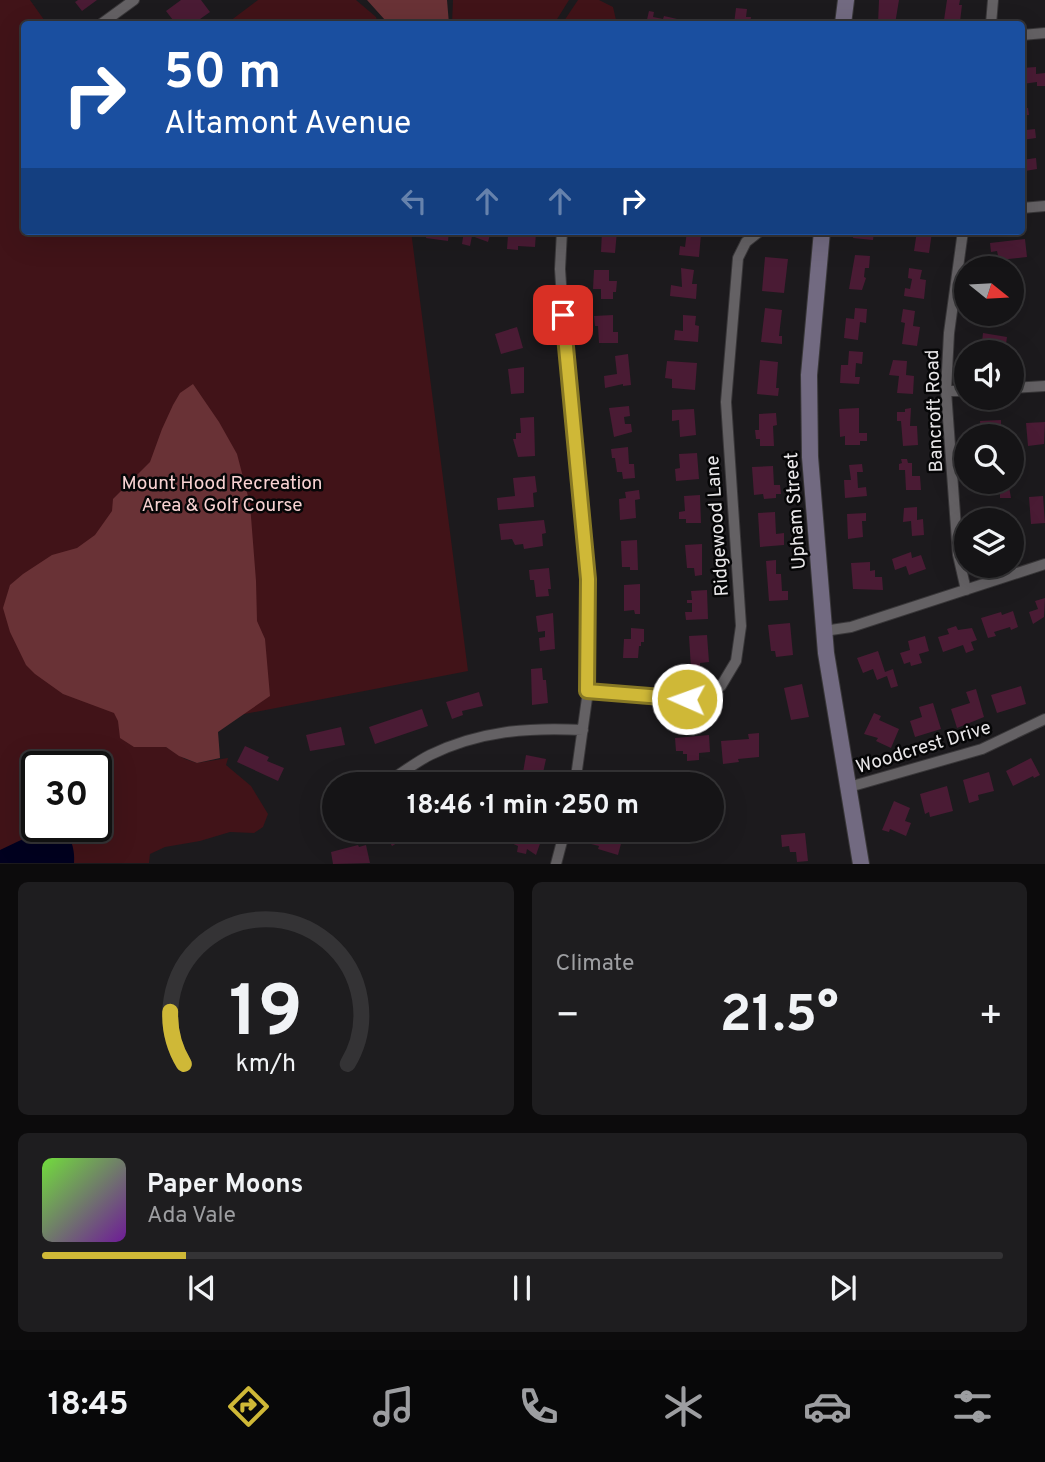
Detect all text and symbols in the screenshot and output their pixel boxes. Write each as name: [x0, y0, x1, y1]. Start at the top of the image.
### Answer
text: 50 m: [164, 44, 281, 106]
icon: right: [49, 49, 140, 140]
text: Altamont Avenue: [164, 105, 411, 145]
icon: left: [395, 182, 433, 220]
icon: ahead: [468, 182, 506, 220]
icon: ahead: [541, 182, 579, 220]
icon: right: [614, 182, 652, 220]
north arrow: [954, 256, 1024, 326]
map controls: [954, 256, 1024, 578]
pin: [533, 285, 593, 345]
icon: arrive: [544, 296, 582, 334]
button: sound: [954, 340, 1024, 410]
street label: Bancroft Road: [921, 349, 949, 473]
button: search: [954, 424, 1024, 494]
street label: Upham Street: [780, 451, 812, 570]
street label: Ridgewood Lane: [701, 455, 735, 597]
park label: Mount Hood Recreation Area & Golf Course: [122, 472, 322, 518]
button: layers: [954, 508, 1024, 578]
position arrow: [650, 662, 724, 736]
street label: Woodcrest Drive: [853, 716, 994, 780]
speed limit sign: 30: [21, 751, 112, 842]
text: 18:46 · 1 min · 250 m: [407, 790, 639, 823]
text: Climate: [556, 950, 634, 979]
text: 19: [229, 971, 303, 1063]
text: 21.5°: [720, 984, 839, 1050]
text: −: [556, 993, 580, 1042]
text: +: [978, 993, 1003, 1042]
text: km/h: [235, 1049, 296, 1081]
text: Paper Moons: [147, 1169, 303, 1202]
text: Ada Vale: [147, 1202, 236, 1231]
icon: previous: [183, 1269, 221, 1307]
icon: pause: [503, 1269, 541, 1307]
icon: next: [824, 1269, 862, 1307]
icon: directions: [224, 1382, 273, 1431]
icon: music: [369, 1382, 418, 1431]
icon: phone: [514, 1382, 563, 1431]
icon: climate: [659, 1382, 708, 1431]
icon: car: [803, 1382, 852, 1431]
icon: filters: [948, 1382, 997, 1431]
text: 18:45: [48, 1386, 129, 1426]

